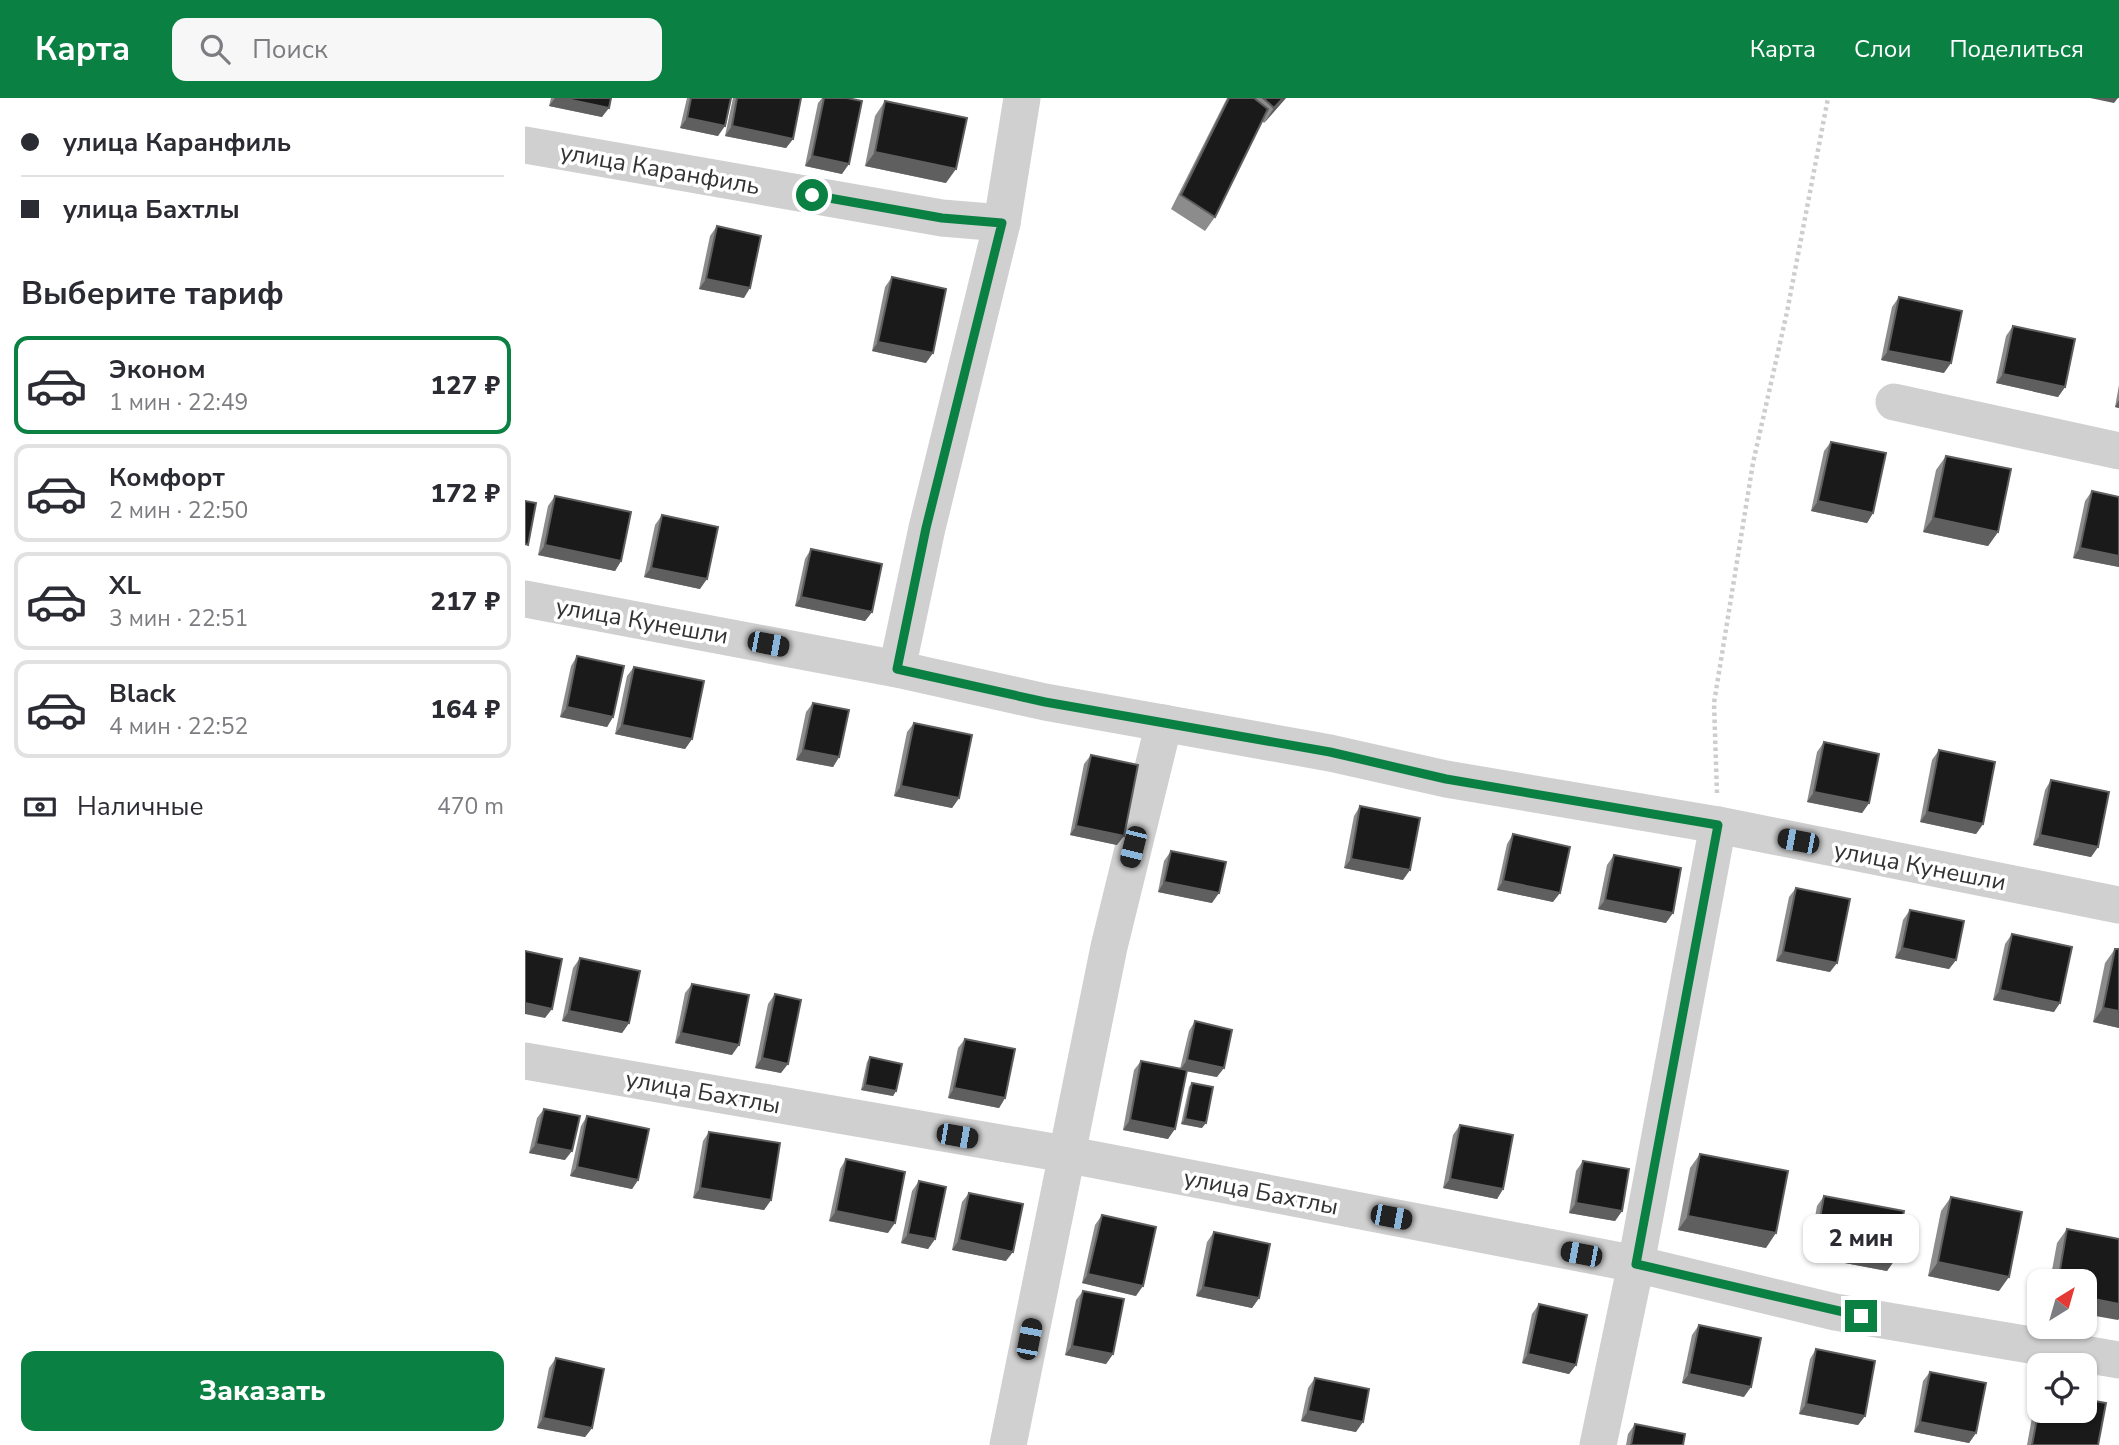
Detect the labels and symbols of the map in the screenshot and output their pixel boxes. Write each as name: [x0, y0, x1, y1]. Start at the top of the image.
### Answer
street label: улица Каранфиль: [558, 136, 762, 202]
route start: [796, 179, 828, 211]
street label: улица Кунешли: [553, 590, 731, 652]
car: [746, 630, 791, 658]
car: [1118, 824, 1149, 870]
car: [1776, 827, 1821, 855]
street label: улица Кунешли: [1831, 834, 2009, 898]
street label: улица Бахтлы: [623, 1063, 783, 1121]
car: [935, 1122, 980, 1150]
street label: улица Бахтлы: [1181, 1161, 1341, 1223]
car: [1369, 1203, 1414, 1231]
callout: 2 мин: [1803, 1214, 1919, 1264]
car: [1559, 1240, 1604, 1268]
north arrow: [2027, 1269, 2097, 1339]
route end: [1845, 1300, 1877, 1332]
car: [1015, 1316, 1044, 1362]

